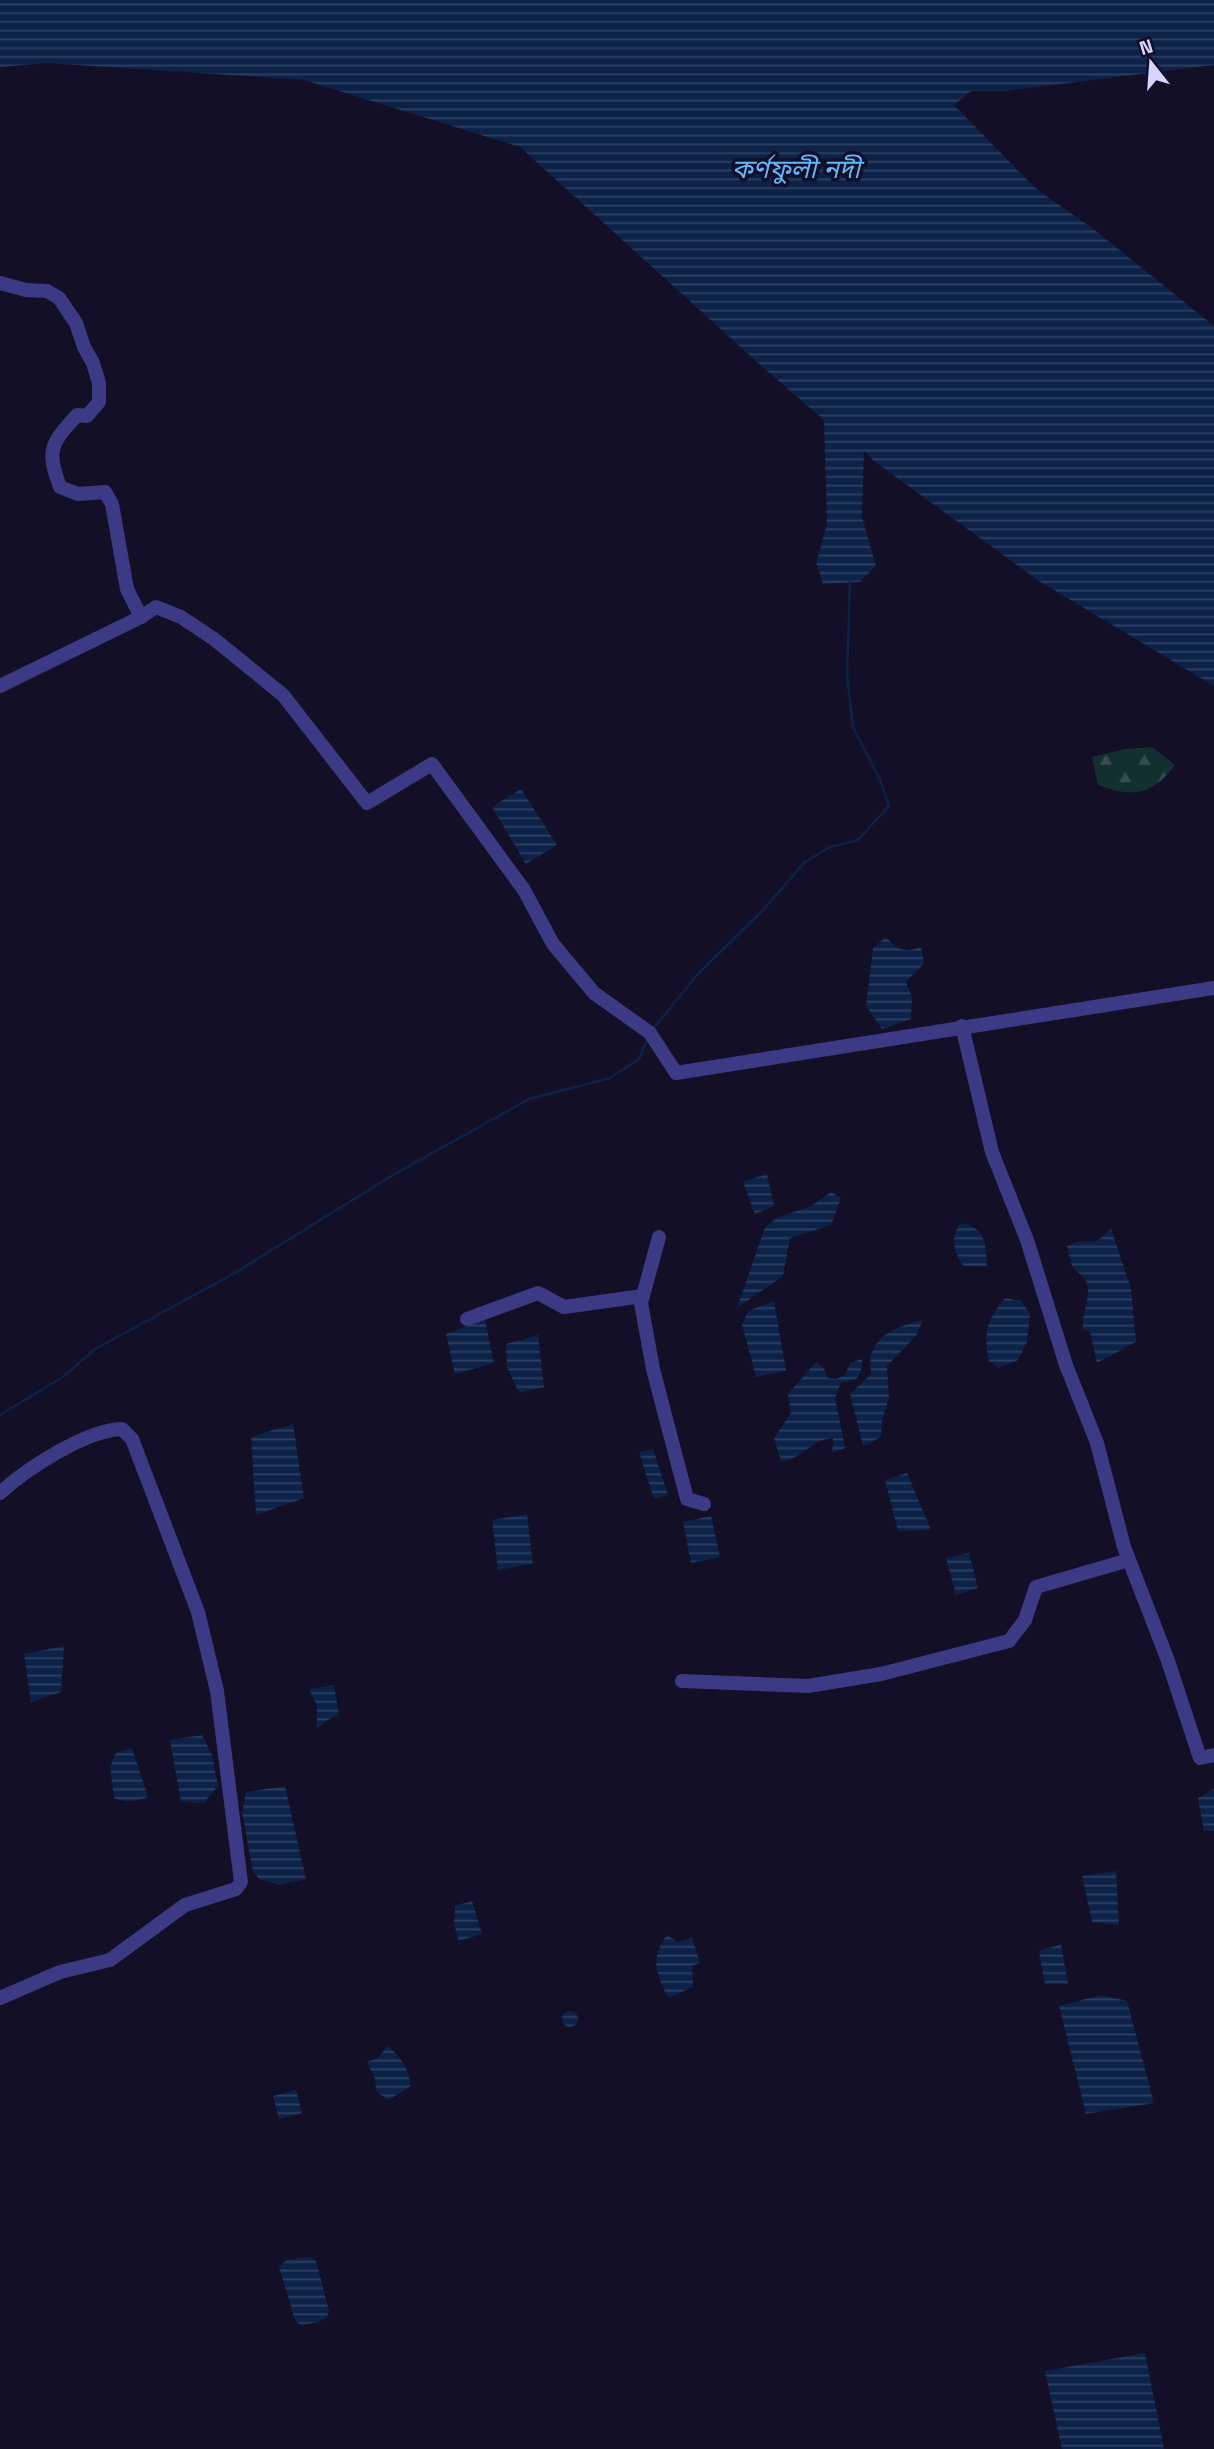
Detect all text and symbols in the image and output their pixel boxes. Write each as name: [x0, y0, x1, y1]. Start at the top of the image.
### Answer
north arrow: [1116, 28, 1186, 98]
text: N: [1136, 33, 1156, 61]
water label: কর্ণফুলী নদী: [732, 152, 865, 186]

